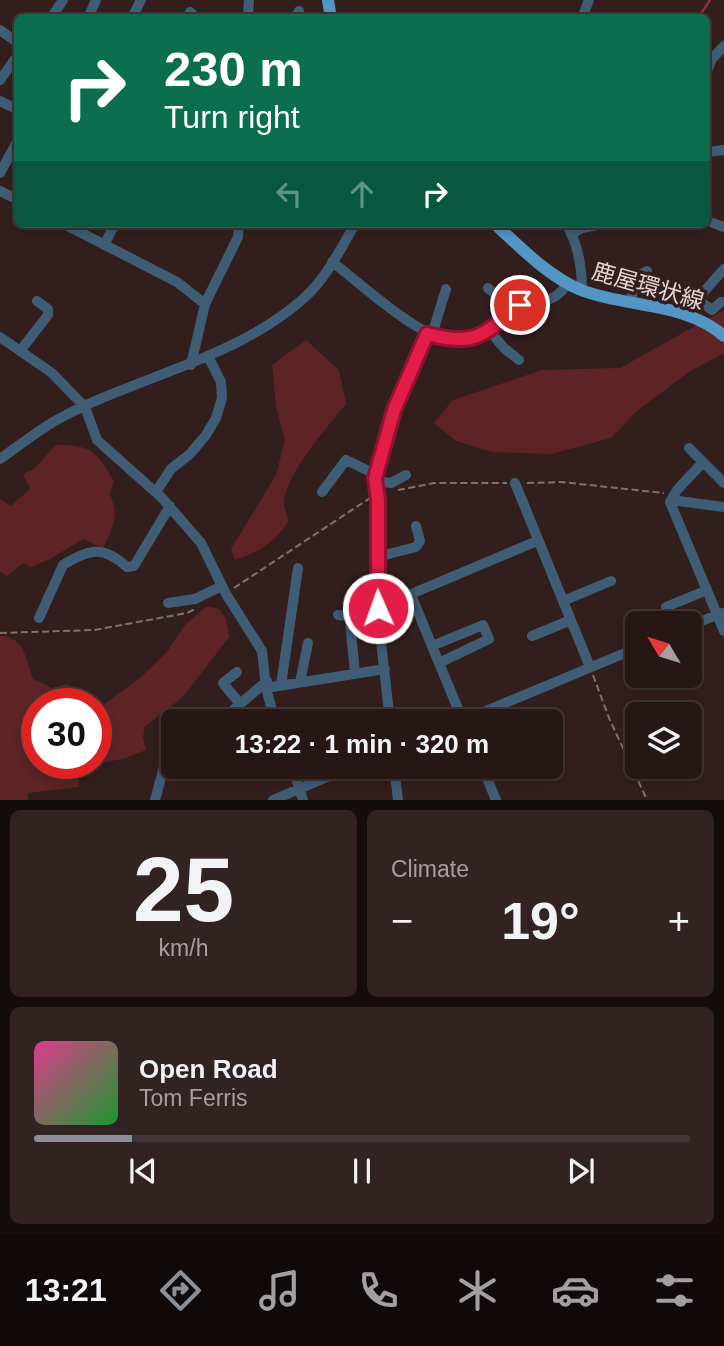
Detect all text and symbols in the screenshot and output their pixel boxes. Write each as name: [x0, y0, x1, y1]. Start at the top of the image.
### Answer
icon: right: [49, 42, 140, 133]
text: 230 m: [164, 42, 303, 96]
text: Turn right: [164, 99, 300, 135]
icon: left: [270, 175, 308, 213]
icon: ahead: [343, 175, 381, 213]
icon: right: [416, 175, 454, 213]
street label: 鹿屋環状線: [589, 258, 707, 314]
pin: [490, 275, 550, 335]
icon: arrive: [501, 286, 539, 324]
position arrow: [341, 571, 415, 645]
north arrow: [625, 611, 702, 688]
map controls: [625, 611, 702, 779]
speed limit sign: 30: [21, 688, 112, 779]
button: layers: [625, 702, 702, 779]
text: 13:22 · 1 min · 320 m: [235, 729, 489, 759]
text: 25: [133, 839, 234, 940]
text: Climate: [391, 856, 469, 882]
text: 19°: [501, 892, 580, 950]
text: −: [391, 900, 413, 942]
text: +: [668, 900, 690, 942]
text: km/h: [159, 935, 208, 961]
text: Open Road: [139, 1054, 278, 1084]
text: Tom Ferris: [139, 1085, 248, 1111]
icon: previous: [124, 1152, 162, 1190]
icon: pause: [343, 1152, 381, 1190]
icon: next: [562, 1152, 600, 1190]
icon: directions: [156, 1266, 205, 1315]
icon: music: [255, 1266, 304, 1315]
icon: phone: [354, 1266, 403, 1315]
icon: climate: [453, 1266, 502, 1315]
icon: car: [551, 1266, 600, 1315]
icon: filters: [650, 1266, 699, 1315]
text: 13:21: [25, 1272, 107, 1308]

